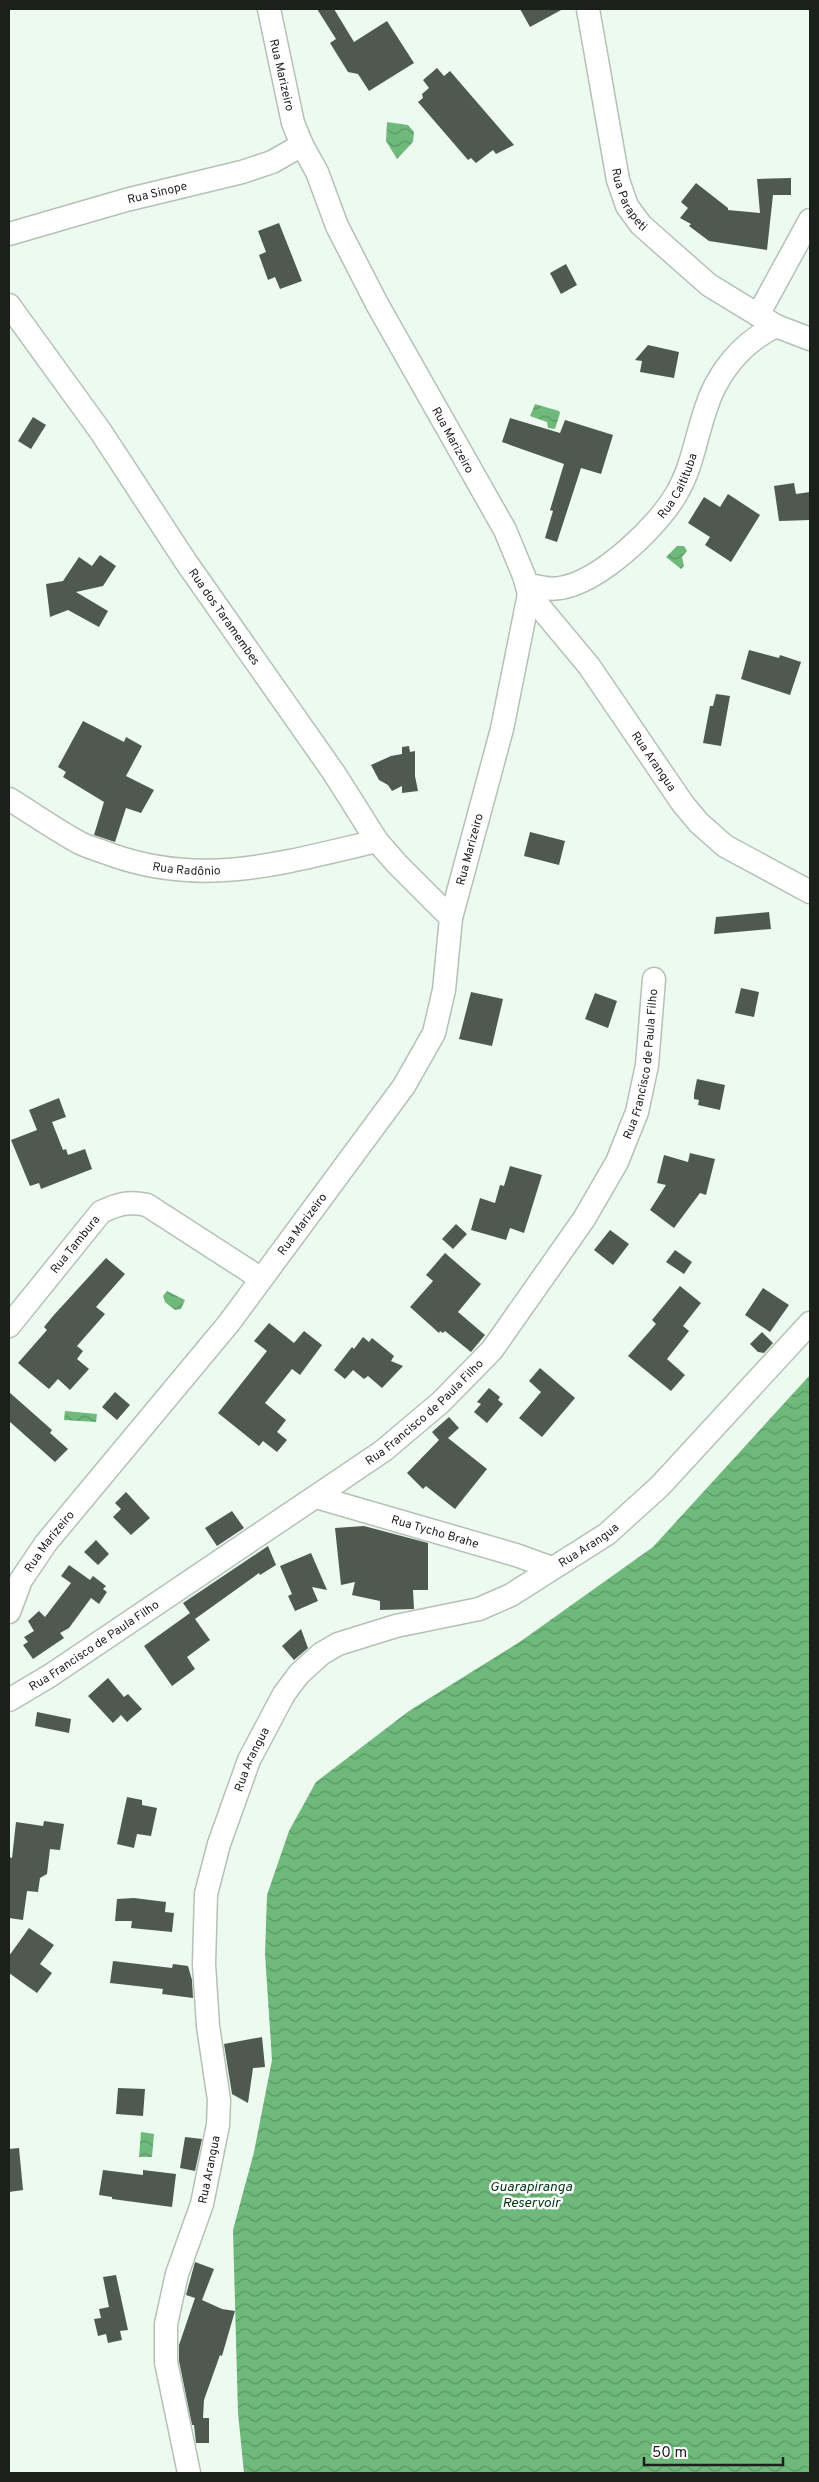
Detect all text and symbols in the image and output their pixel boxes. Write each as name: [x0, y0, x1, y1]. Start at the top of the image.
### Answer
street label: Rua Marizeiro: [265, 38, 297, 113]
street label: Rua Parapeti: [607, 167, 650, 236]
street label: Rua Sinope: [126, 178, 189, 208]
street label: Rua Marizeiro: [427, 404, 477, 477]
street label: Rua Caitituba: [654, 451, 702, 523]
street label: Rua dos Taramembes: [184, 566, 263, 669]
street label: Rua Arangua: [627, 729, 679, 795]
street label: Rua Marizeiro: [453, 812, 488, 887]
street label: Rua Radônio: [151, 859, 221, 880]
street label: Rua Francisco de Paula Filho: [620, 988, 662, 1142]
street label: Rua Marizeiro: [275, 1190, 331, 1259]
street label: Rua Tambura: [47, 1212, 104, 1277]
street label: Rua Francisco de Paula Filho: [363, 1356, 488, 1470]
street label: Rua Marizeiro: [21, 1507, 79, 1576]
street label: Rua Tycho Brahe: [389, 1512, 481, 1553]
street label: Rua Arangua: [556, 1520, 623, 1572]
street label: Rua Francisco de Paula Filho: [26, 1597, 163, 1695]
street label: Rua Arangua: [231, 1725, 274, 1794]
street label: Rua Arangua: [195, 2134, 225, 2205]
water label: Guarapiranga Reservoir: [490, 2179, 573, 2212]
scale bar: [644, 2434, 783, 2466]
text: 50 m: [652, 2444, 687, 2463]

